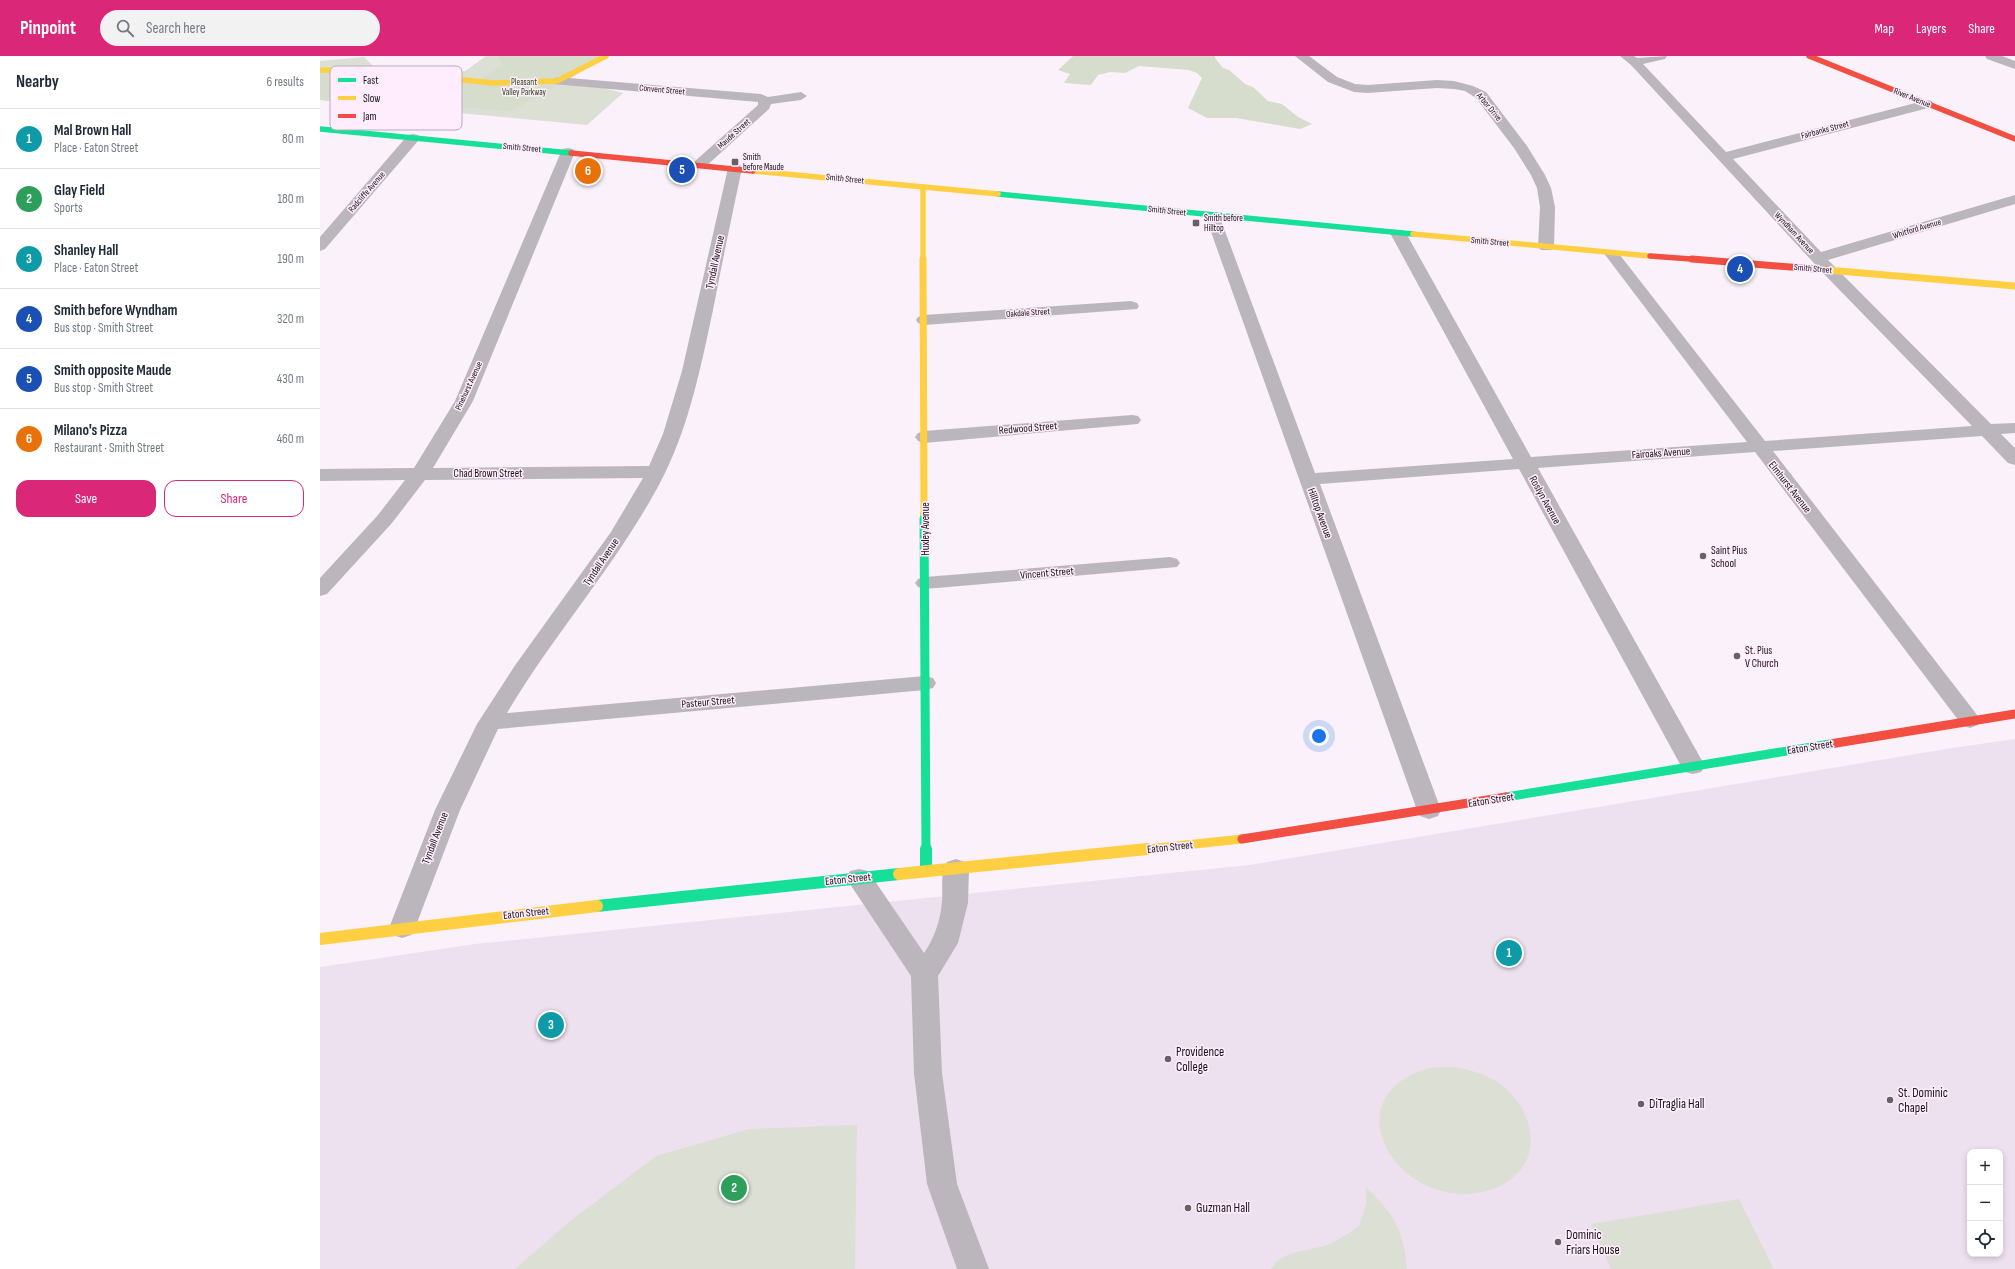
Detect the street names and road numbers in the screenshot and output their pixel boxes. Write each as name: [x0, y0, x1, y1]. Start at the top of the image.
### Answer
street label: Convent Street: [639, 83, 686, 98]
street label: River Avenue: [1892, 86, 1932, 111]
street label: Arbor Drive: [1473, 90, 1504, 124]
street label: Maude Street: [715, 116, 753, 152]
street label: Fairbanks Street: [1800, 118, 1850, 142]
street label: Smith Street: [502, 141, 542, 155]
street label: Radcliffe Avenue: [346, 169, 388, 215]
street label: Smith Street: [825, 172, 865, 186]
street label: Smith Street: [1147, 204, 1187, 218]
street label: Wyndham Avenue: [1772, 210, 1816, 257]
street label: Whitford Avenue: [1892, 216, 1943, 242]
street label: Tyndall Avenue: [703, 234, 727, 290]
street label: Smith Street: [1470, 235, 1510, 249]
street label: Smith Street: [1793, 262, 1833, 276]
street label: Oakdale Street: [1006, 306, 1051, 320]
street label: Pinehurst Avenue: [453, 360, 485, 412]
street label: Redwood Street: [998, 419, 1058, 437]
street label: Fairoaks Avenue: [1631, 444, 1691, 462]
street label: Elmhurst Avenue: [1766, 459, 1814, 515]
street label: Chad Brown Street: [454, 467, 523, 480]
street label: Roslyn Avenue: [1526, 474, 1564, 526]
street label: Hilltop Avenue: [1305, 486, 1335, 540]
street label: Huxley Avenue: [919, 502, 932, 556]
street label: Tyndall Avenue: [580, 536, 622, 588]
street label: Vincent Street: [1020, 564, 1075, 582]
street label: Pasteur Street: [681, 693, 736, 711]
street label: Eaton Street: [1786, 737, 1834, 757]
street label: Eaton Street: [1467, 790, 1515, 810]
street label: Tyndall Avenue: [419, 810, 451, 866]
street label: Eaton Street: [1146, 838, 1194, 856]
street label: Eaton Street: [824, 870, 872, 888]
street label: Eaton Street: [502, 904, 550, 922]

